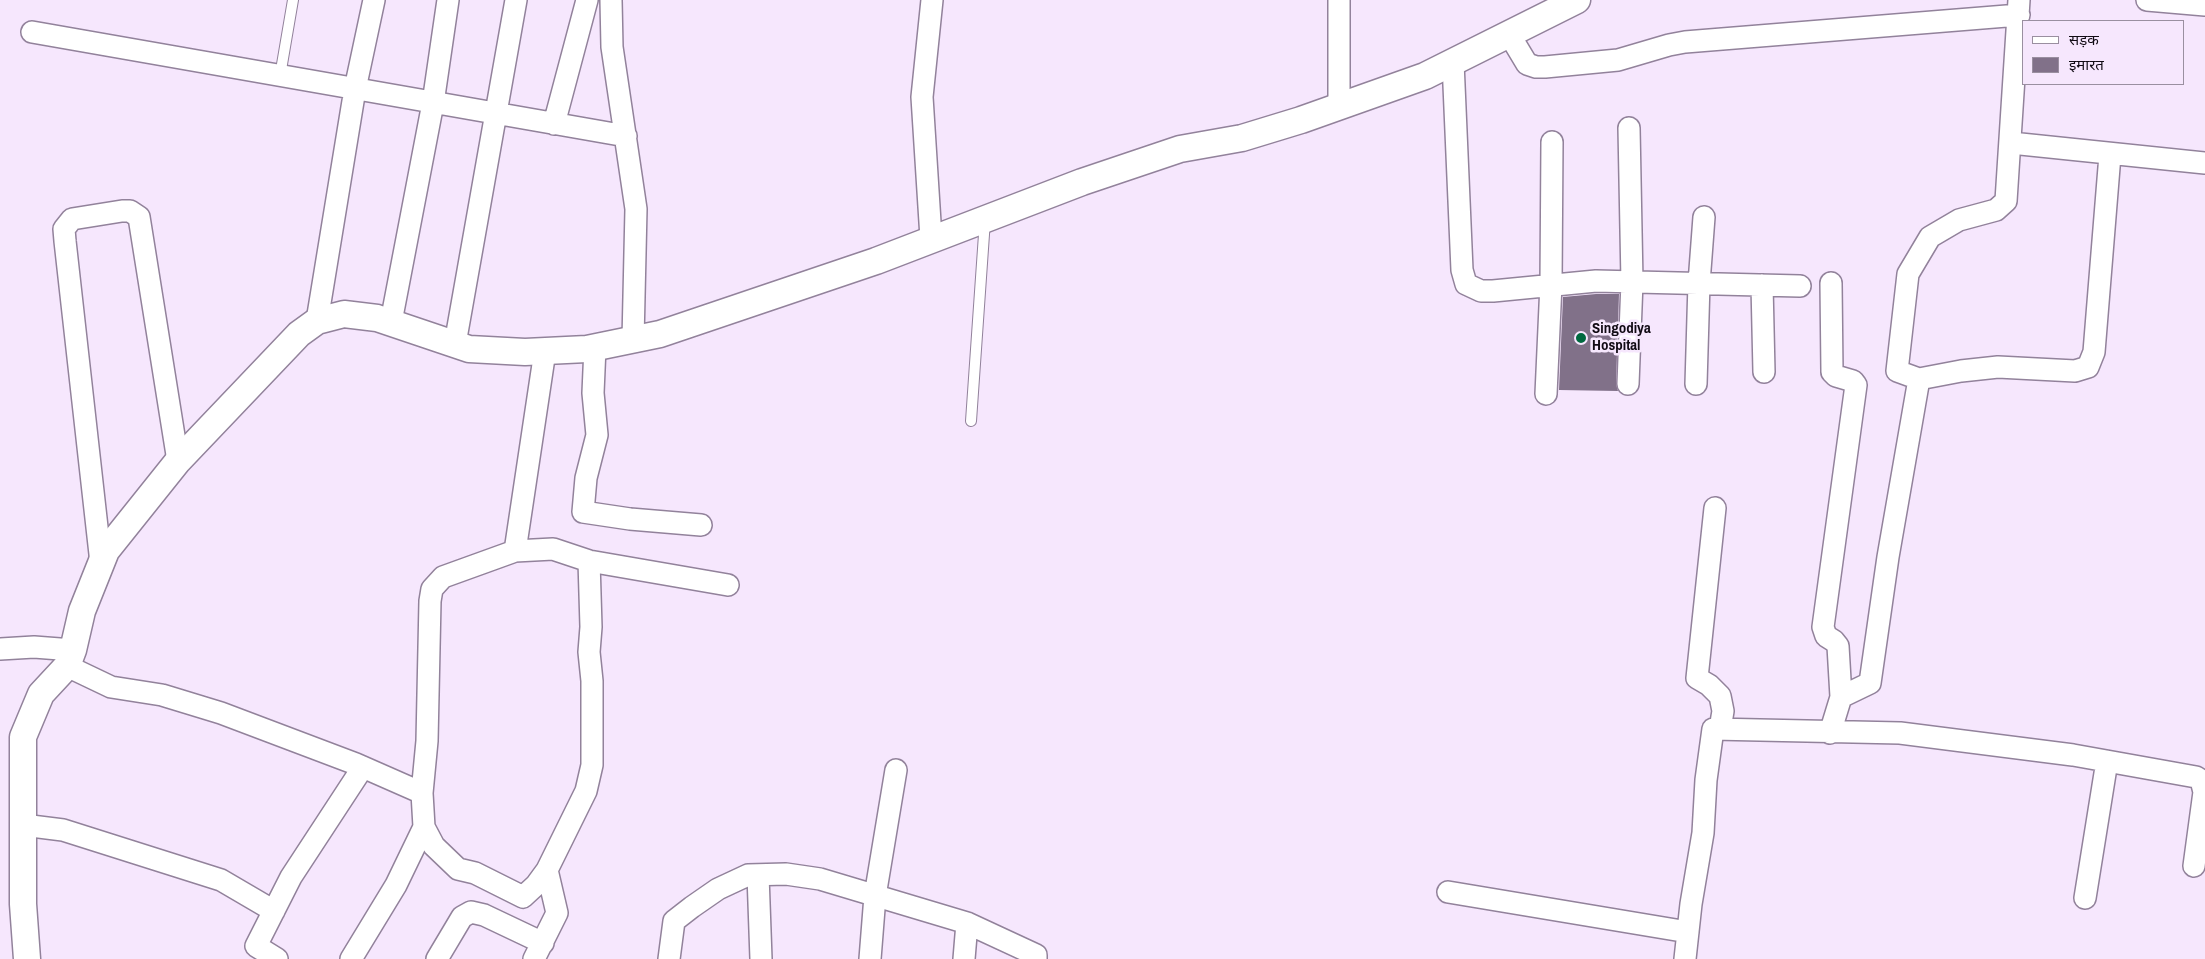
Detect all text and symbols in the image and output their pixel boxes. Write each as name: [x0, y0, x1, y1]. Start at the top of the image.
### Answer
legend: [2022, 20, 2185, 85]
text: सड़क: [2069, 29, 2099, 50]
text: इमारत: [2069, 54, 2104, 75]
place label: Singodiya Hospital: [1592, 320, 1651, 355]
marker: Singodiya Hospital: [1574, 331, 1588, 345]

